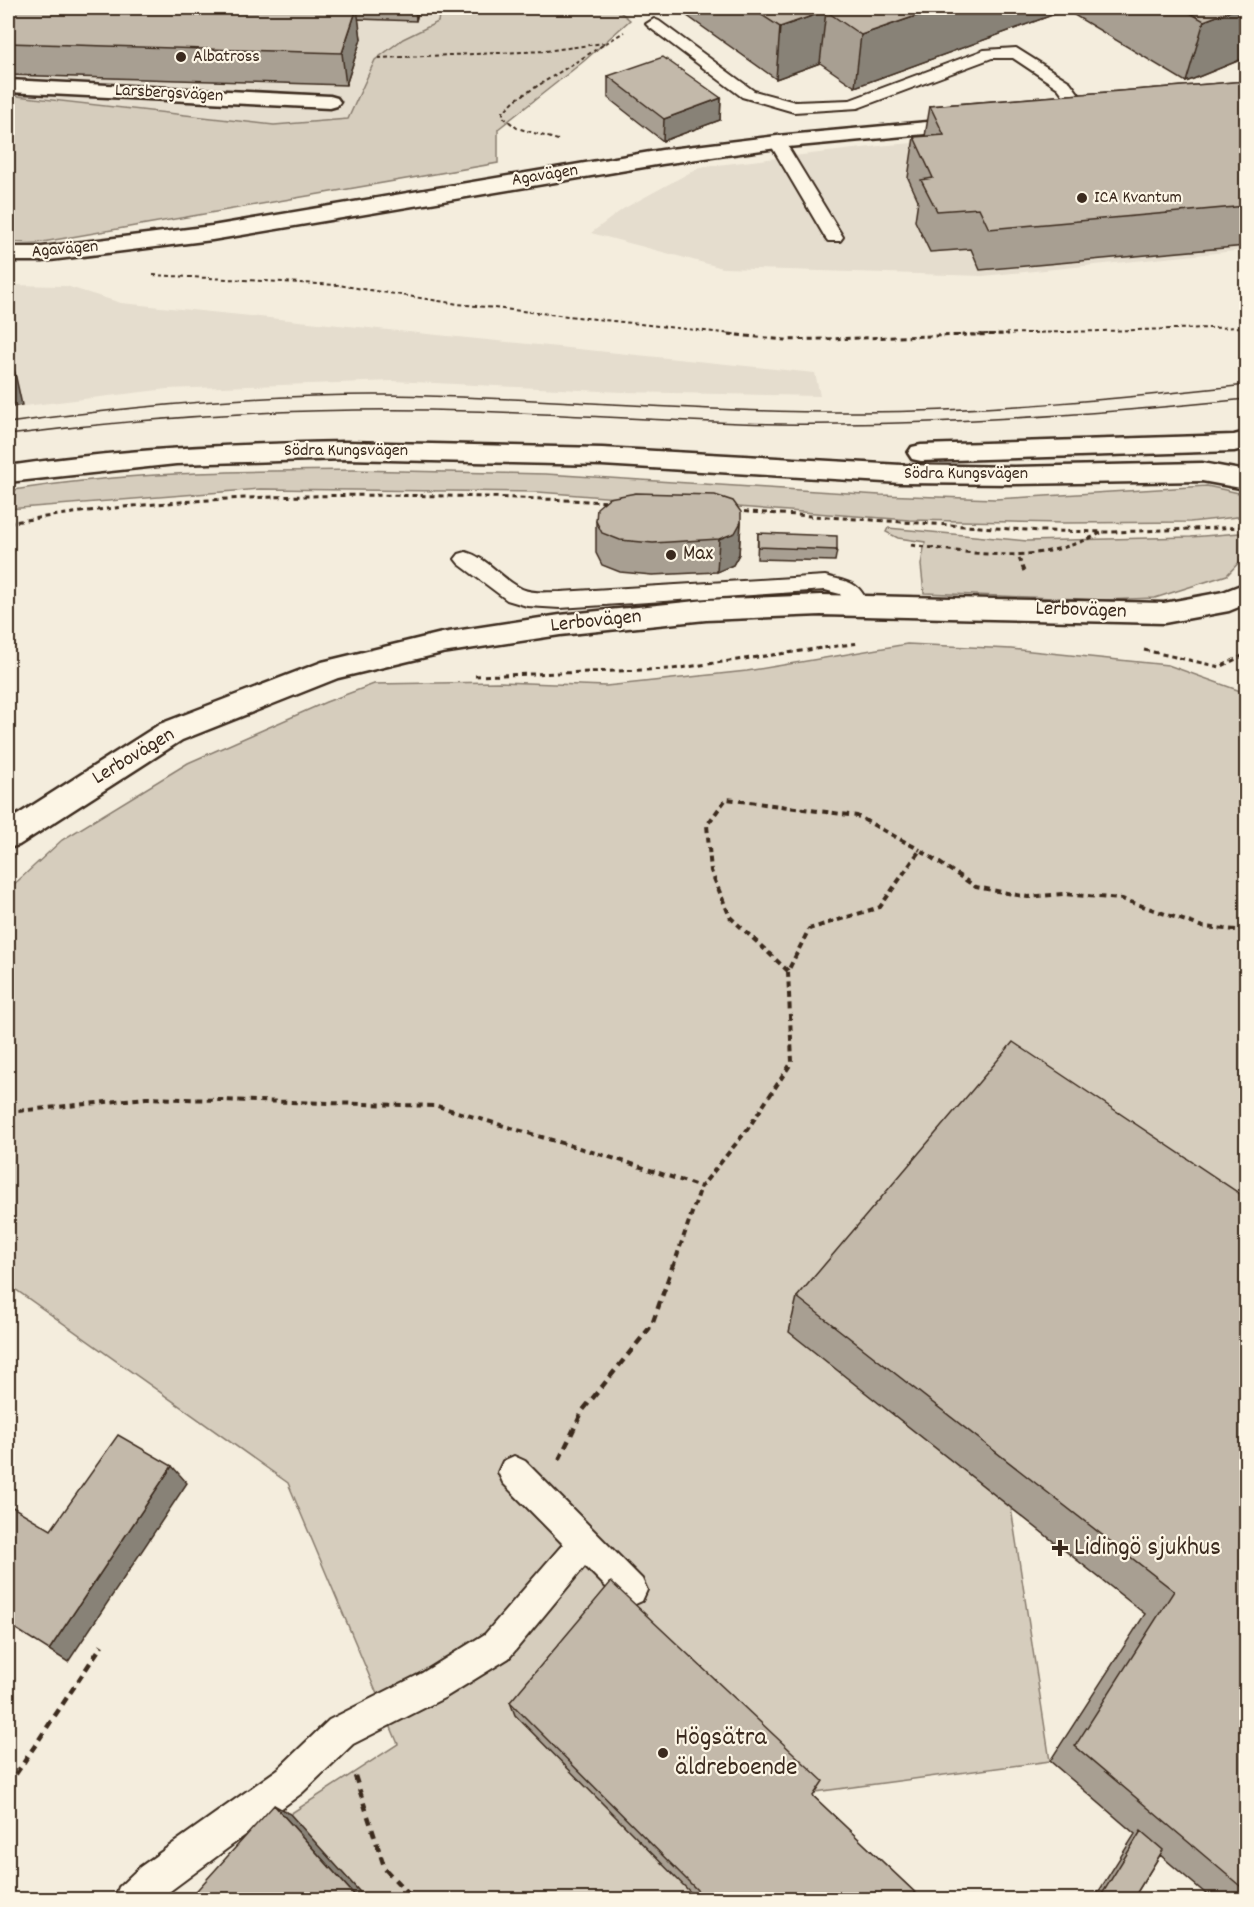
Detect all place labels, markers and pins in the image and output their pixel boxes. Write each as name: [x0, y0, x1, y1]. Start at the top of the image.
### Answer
place label: Albatross: [193, 45, 260, 70]
marker: Albatross: [174, 50, 188, 64]
place label: ICA Kvantum: [1094, 186, 1182, 211]
marker: ICA Kvantum: [1075, 191, 1089, 205]
place label: Max: [683, 540, 713, 570]
marker: Max: [664, 548, 678, 562]
place label: Lidingö sjukhus: [1074, 1530, 1221, 1567]
marker: Lidingö sjukhus: [1051, 1539, 1069, 1557]
place label: Högsätra äldreboende: [675, 1720, 797, 1787]
marker: Högsätra äldreboende: [656, 1746, 670, 1760]

